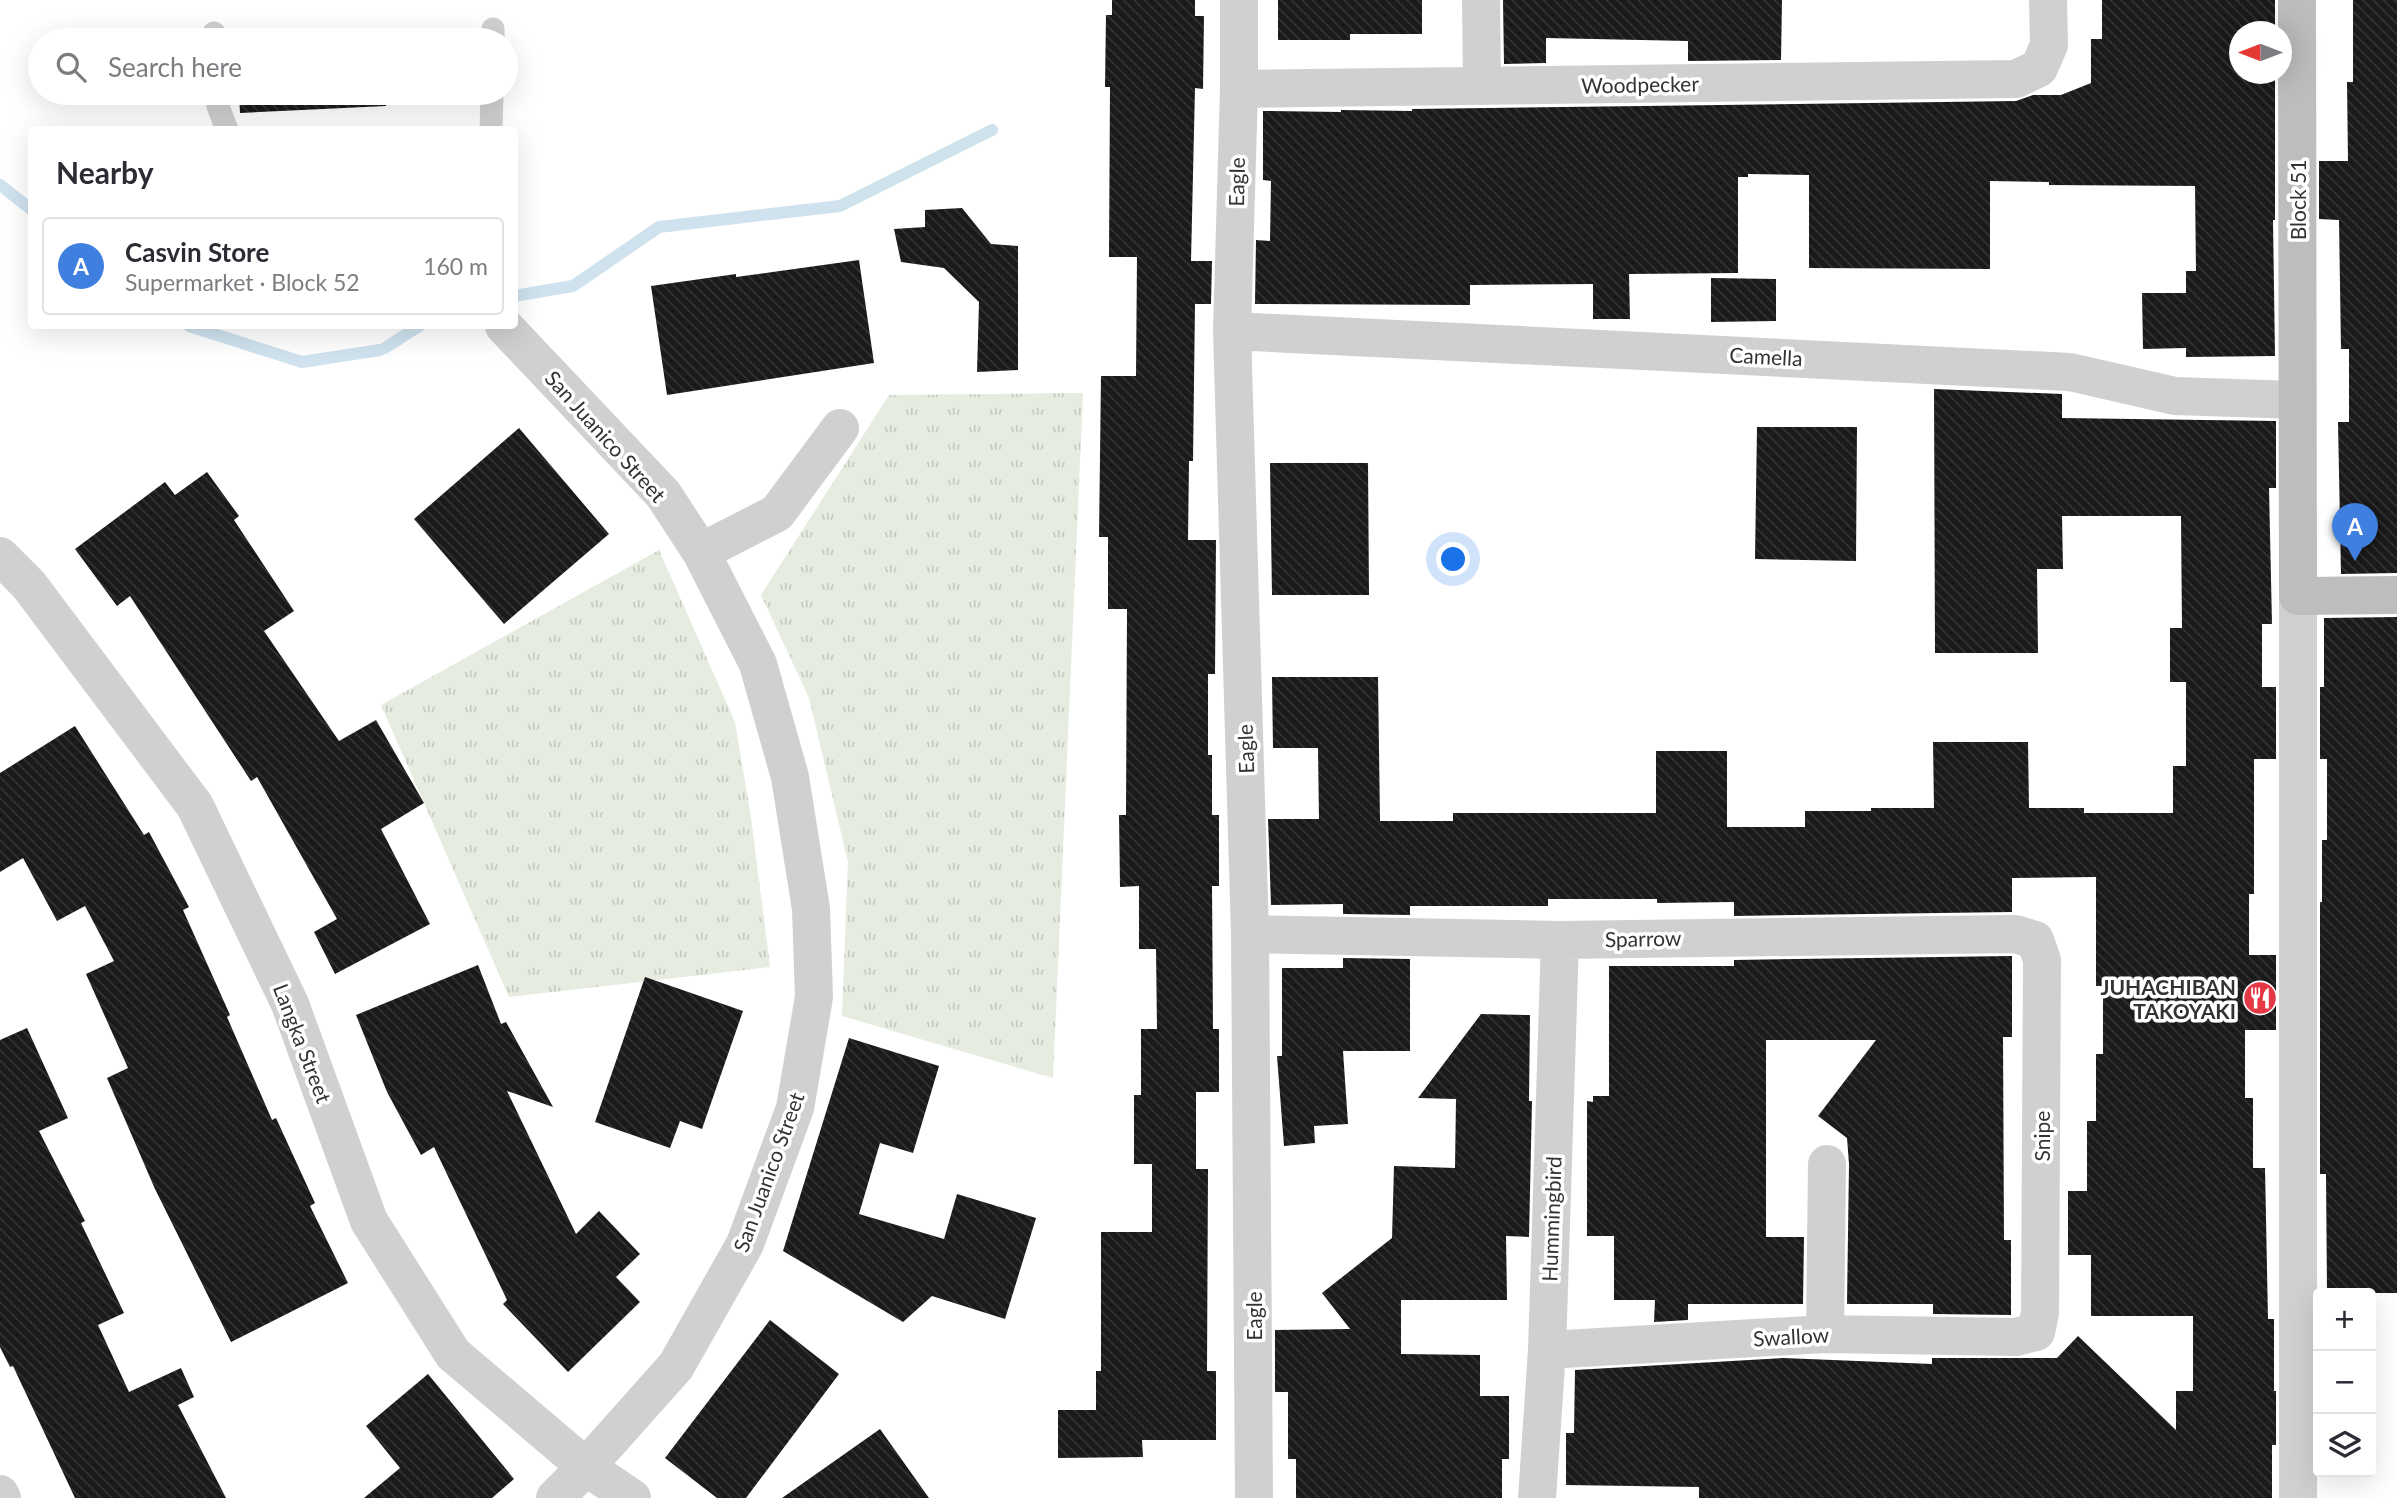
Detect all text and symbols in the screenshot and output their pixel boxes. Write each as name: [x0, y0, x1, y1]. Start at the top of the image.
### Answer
north arrow: [2229, 21, 2292, 84]
search box: [28, 28, 518, 105]
icon: search: [52, 48, 90, 86]
text: Search here: [108, 51, 242, 83]
street label: Woodpecker: [1581, 70, 1699, 98]
text: Nearby: [56, 154, 154, 190]
street label: Eagle: [1223, 157, 1249, 207]
street label: Block 51: [2285, 160, 2310, 240]
text: Casvin Store: [125, 236, 269, 268]
text: A: [73, 252, 89, 280]
text: 160 m: [423, 252, 488, 280]
text: Supermarket · Block 52: [125, 268, 360, 296]
street label: Camella: [1729, 342, 1803, 370]
street label: San Juanico Street: [540, 365, 672, 507]
pin: A: [2332, 503, 2378, 561]
your location: [1436, 542, 1470, 576]
street label: Eagle: [1232, 724, 1258, 774]
street label: Sparrow: [1605, 925, 1682, 951]
place label: JUHACHIBAN TAKOYAKI: [2100, 974, 2236, 1023]
restaurant icon: JUHACHIBAN TAKOYAKI: [2241, 979, 2279, 1017]
street label: Langka Street: [269, 980, 337, 1107]
street label: San Juanico Street: [728, 1088, 809, 1255]
street label: Snipe: [2029, 1111, 2054, 1161]
street label: Hummingbird: [1536, 1156, 1566, 1282]
map controls: [2313, 1288, 2376, 1477]
button: +: [2313, 1288, 2376, 1351]
street label: Eagle: [1241, 1291, 1266, 1341]
street label: Swallow: [1752, 1322, 1830, 1350]
button: −: [2313, 1351, 2376, 1414]
button: layers: [2313, 1414, 2376, 1477]

